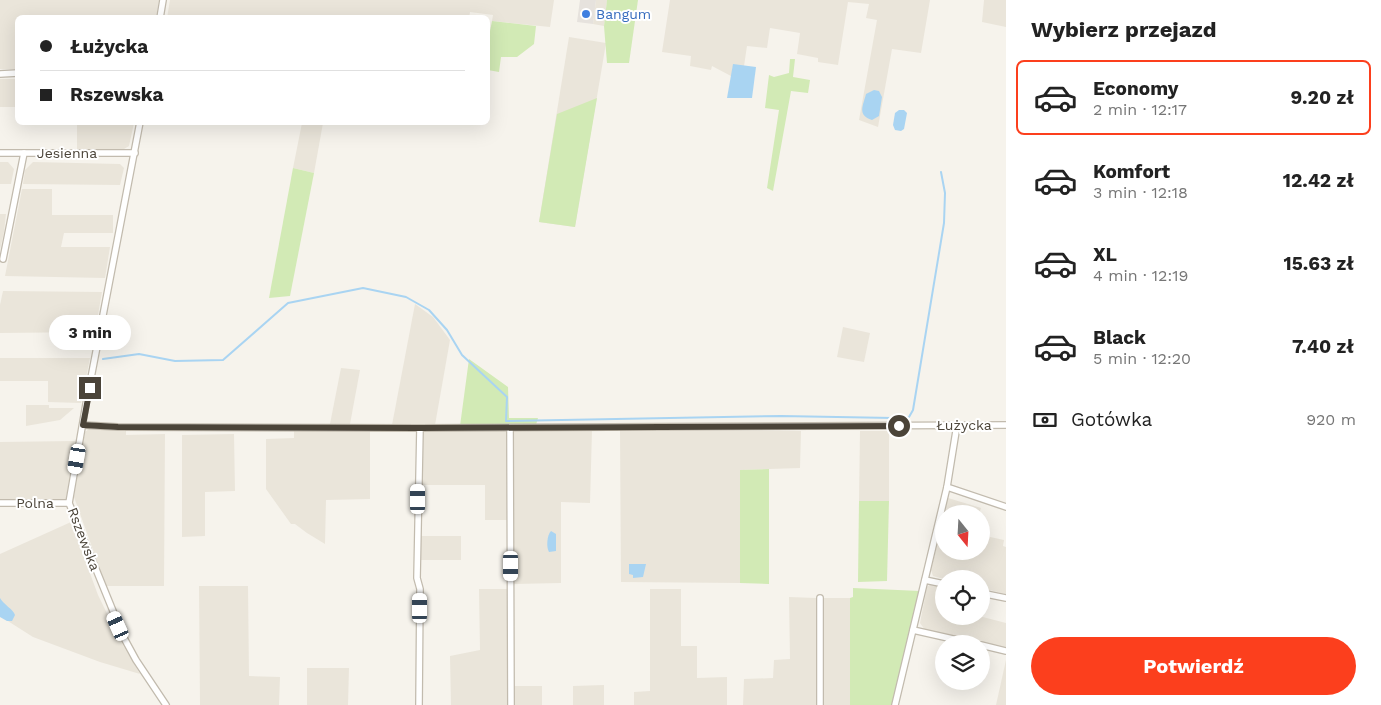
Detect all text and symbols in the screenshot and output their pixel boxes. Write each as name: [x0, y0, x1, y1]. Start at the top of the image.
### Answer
place label: Bangum: [596, 6, 651, 22]
marker: Bangum: [580, 8, 592, 20]
text: Wybierz przejazd: [1031, 17, 1216, 42]
text: Łużycka: [70, 35, 148, 58]
icon: car: [1033, 75, 1078, 120]
text: Economy: [1093, 77, 1178, 100]
text: Rszewska: [70, 83, 164, 106]
text: 9.20 zł: [1290, 86, 1354, 109]
text: 2 min · 12:17: [1093, 100, 1187, 119]
street label: Jesienna: [37, 145, 97, 161]
icon: car: [1033, 158, 1078, 203]
text: Komfort: [1093, 160, 1170, 183]
text: 12.42 zł: [1283, 169, 1354, 192]
text: 3 min · 12:18: [1093, 183, 1188, 202]
icon: car: [1033, 241, 1078, 286]
text: XL: [1093, 243, 1117, 266]
text: 15.63 zł: [1284, 252, 1354, 275]
text: 4 min · 12:19: [1093, 266, 1188, 285]
callout: 3 min: [49, 316, 131, 350]
text: 3 min: [68, 323, 112, 342]
icon: car: [1033, 324, 1078, 369]
text: Black: [1093, 326, 1146, 349]
text: 7.40 zł: [1292, 335, 1354, 358]
text: 5 min · 12:20: [1093, 349, 1191, 368]
route end: [79, 377, 101, 399]
icon: cash: [1031, 406, 1059, 434]
text: Gotówka: [1071, 408, 1152, 431]
text: 920 m: [1306, 410, 1356, 429]
route start: [888, 415, 910, 437]
street label: Łużycka: [936, 417, 992, 433]
car: [67, 443, 86, 475]
car: [410, 484, 425, 514]
street label: Polna: [16, 495, 54, 511]
street label: Rszewska: [65, 505, 103, 573]
north arrow: [935, 505, 990, 560]
map controls: [935, 505, 990, 690]
car: [503, 551, 518, 581]
button: locate: [935, 570, 990, 625]
car: [412, 593, 427, 623]
car: [105, 609, 130, 643]
button: layers: [935, 635, 990, 690]
button: Potwierdź: [1031, 637, 1356, 695]

